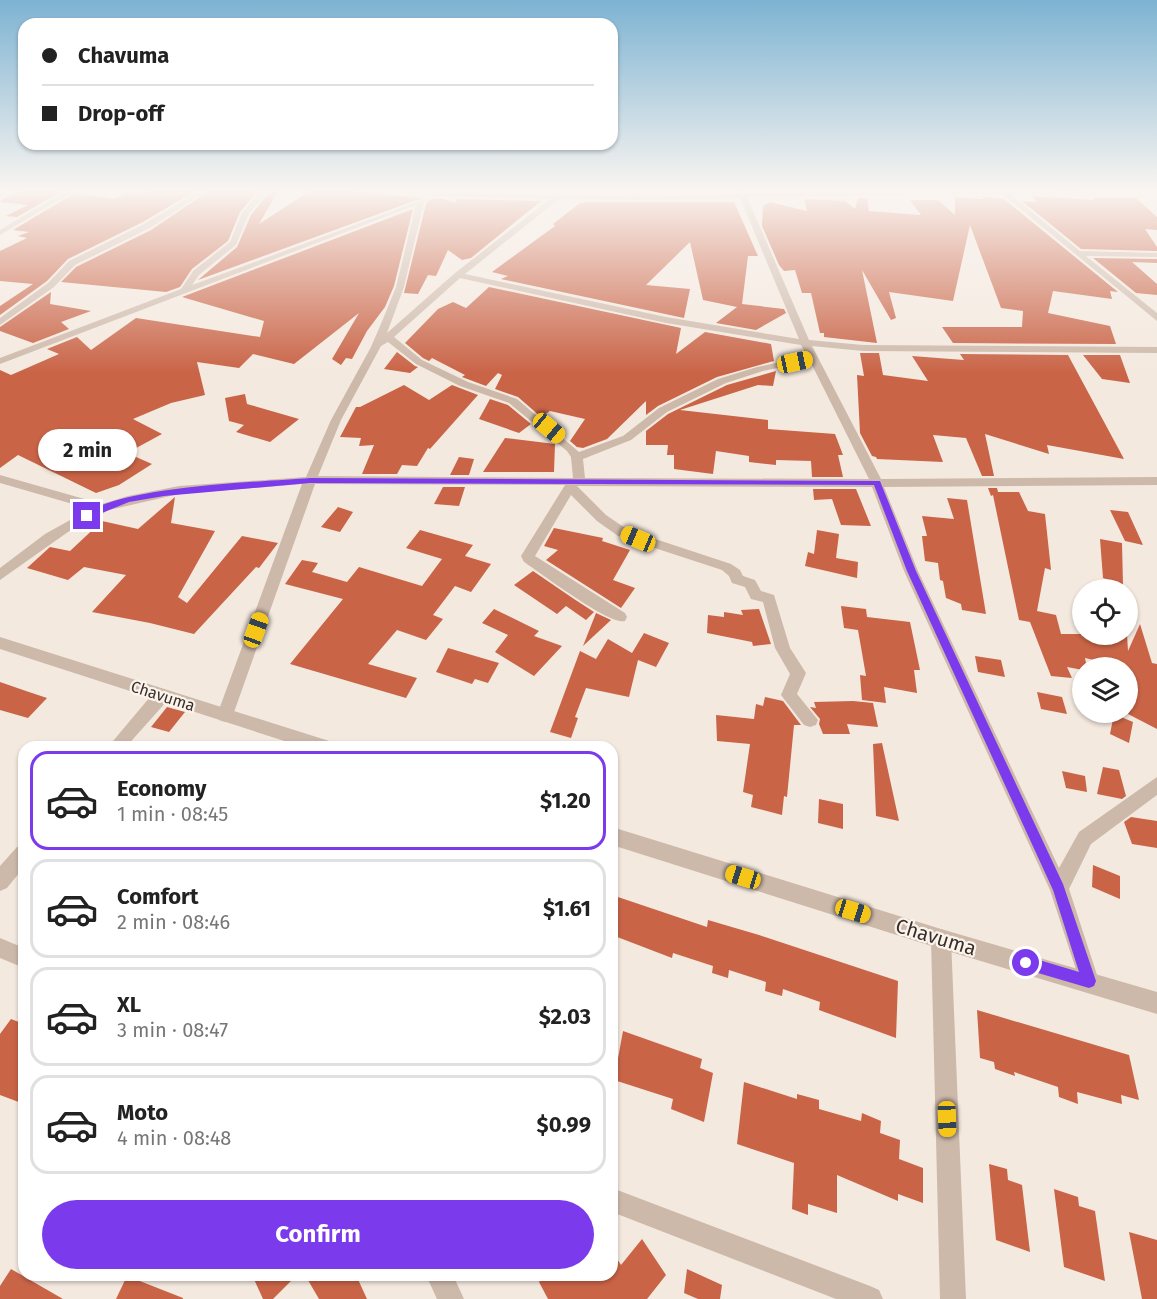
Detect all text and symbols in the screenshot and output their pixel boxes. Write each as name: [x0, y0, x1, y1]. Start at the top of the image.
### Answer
text: Chavuma: [78, 42, 169, 69]
text: Drop-off: [78, 100, 164, 127]
car: [776, 349, 814, 375]
car: [529, 410, 569, 446]
callout: 2 min: [38, 429, 136, 471]
text: 2 min: [63, 438, 112, 462]
route end: [73, 502, 100, 529]
car: [618, 524, 658, 554]
map controls: [1072, 579, 1138, 723]
button: locate: [1072, 579, 1138, 645]
car: [241, 610, 271, 650]
button: layers: [1072, 657, 1138, 723]
street label: Chavuma: [129, 677, 197, 715]
icon: car: [45, 774, 99, 828]
text: Economy: [117, 775, 206, 802]
text: $1.20: [540, 787, 591, 814]
text: 1 min · 08:45: [117, 802, 228, 826]
car: [723, 863, 763, 891]
icon: car: [45, 882, 99, 936]
text: Comfort: [117, 883, 198, 910]
text: $1.61: [543, 895, 591, 922]
car: [833, 897, 873, 925]
text: 2 min · 08:46: [117, 910, 230, 934]
street label: Chavuma: [893, 913, 979, 961]
route start: [1012, 949, 1039, 976]
icon: car: [45, 990, 99, 1044]
text: XL: [117, 991, 141, 1018]
text: $2.03: [539, 1003, 591, 1030]
text: 3 min · 08:47: [117, 1018, 228, 1042]
icon: car: [45, 1098, 99, 1152]
text: Moto: [117, 1099, 168, 1126]
car: [937, 1101, 957, 1137]
text: $0.99: [537, 1111, 591, 1138]
text: 4 min · 08:48: [117, 1126, 231, 1150]
button: Confirm: [42, 1200, 594, 1269]

